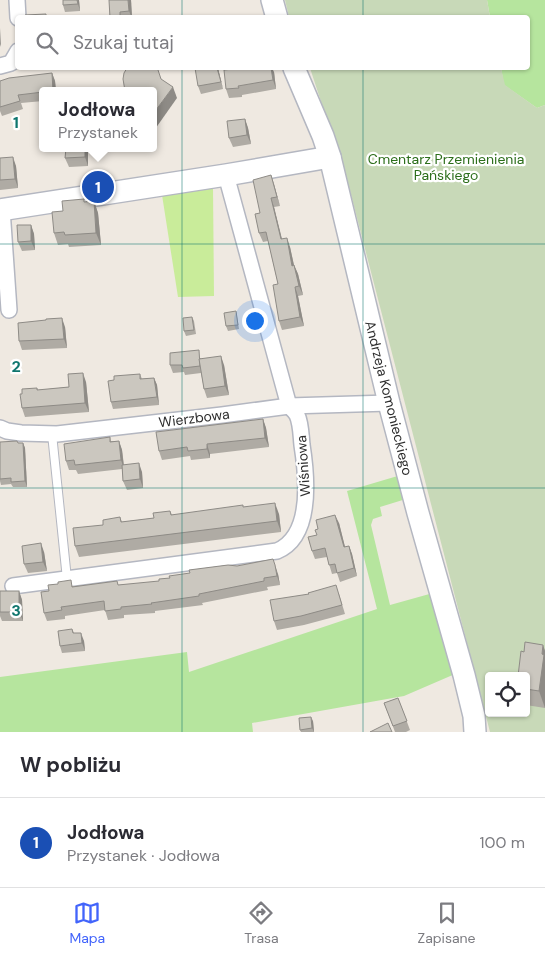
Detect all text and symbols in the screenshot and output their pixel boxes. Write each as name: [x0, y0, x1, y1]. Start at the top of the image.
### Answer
search box: [15, 15, 530, 70]
icon: search: [33, 29, 61, 57]
text: Szukaj tutaj: [73, 30, 174, 55]
popup: [39, 87, 157, 152]
text: Jodłowa: [58, 97, 135, 122]
text: 1: [13, 112, 19, 133]
text: Przystanek: [58, 122, 138, 143]
park label: Cmentarz Przemienienia Pańskiego: [368, 150, 524, 184]
pin: 1: [82, 168, 114, 206]
your location: [242, 308, 268, 334]
street label: Andrzeja Komonieckiego: [361, 319, 417, 477]
text: 2: [11, 356, 21, 377]
street label: Wierzbowa: [158, 405, 230, 431]
street label: Wiśniowa: [292, 435, 314, 497]
text: 3: [11, 600, 21, 621]
map controls: [485, 672, 530, 717]
button: locate: [485, 672, 530, 717]
text: W pobliżu: [20, 751, 121, 779]
text: Jodłowa: [67, 820, 144, 845]
text: 1: [33, 832, 39, 853]
text: 100 m: [480, 832, 525, 853]
text: Przystanek · Jodłowa: [67, 845, 220, 866]
tab: Mapa: [69, 899, 105, 947]
tab: Trasa: [244, 899, 279, 947]
tab: Zapisane: [418, 899, 476, 947]

